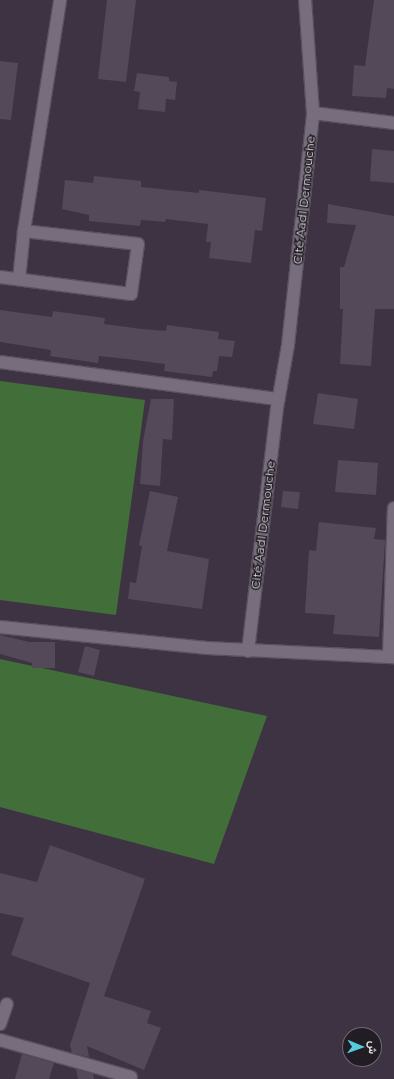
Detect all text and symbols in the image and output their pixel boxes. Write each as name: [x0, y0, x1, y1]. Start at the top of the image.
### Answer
street label: Cité Aadl Dermouche: [290, 135, 318, 265]
street label: Cité Aadl Dermouche: [248, 460, 278, 590]
north arrow: [342, 1027, 382, 1067]
text: ش: [366, 1041, 380, 1054]

